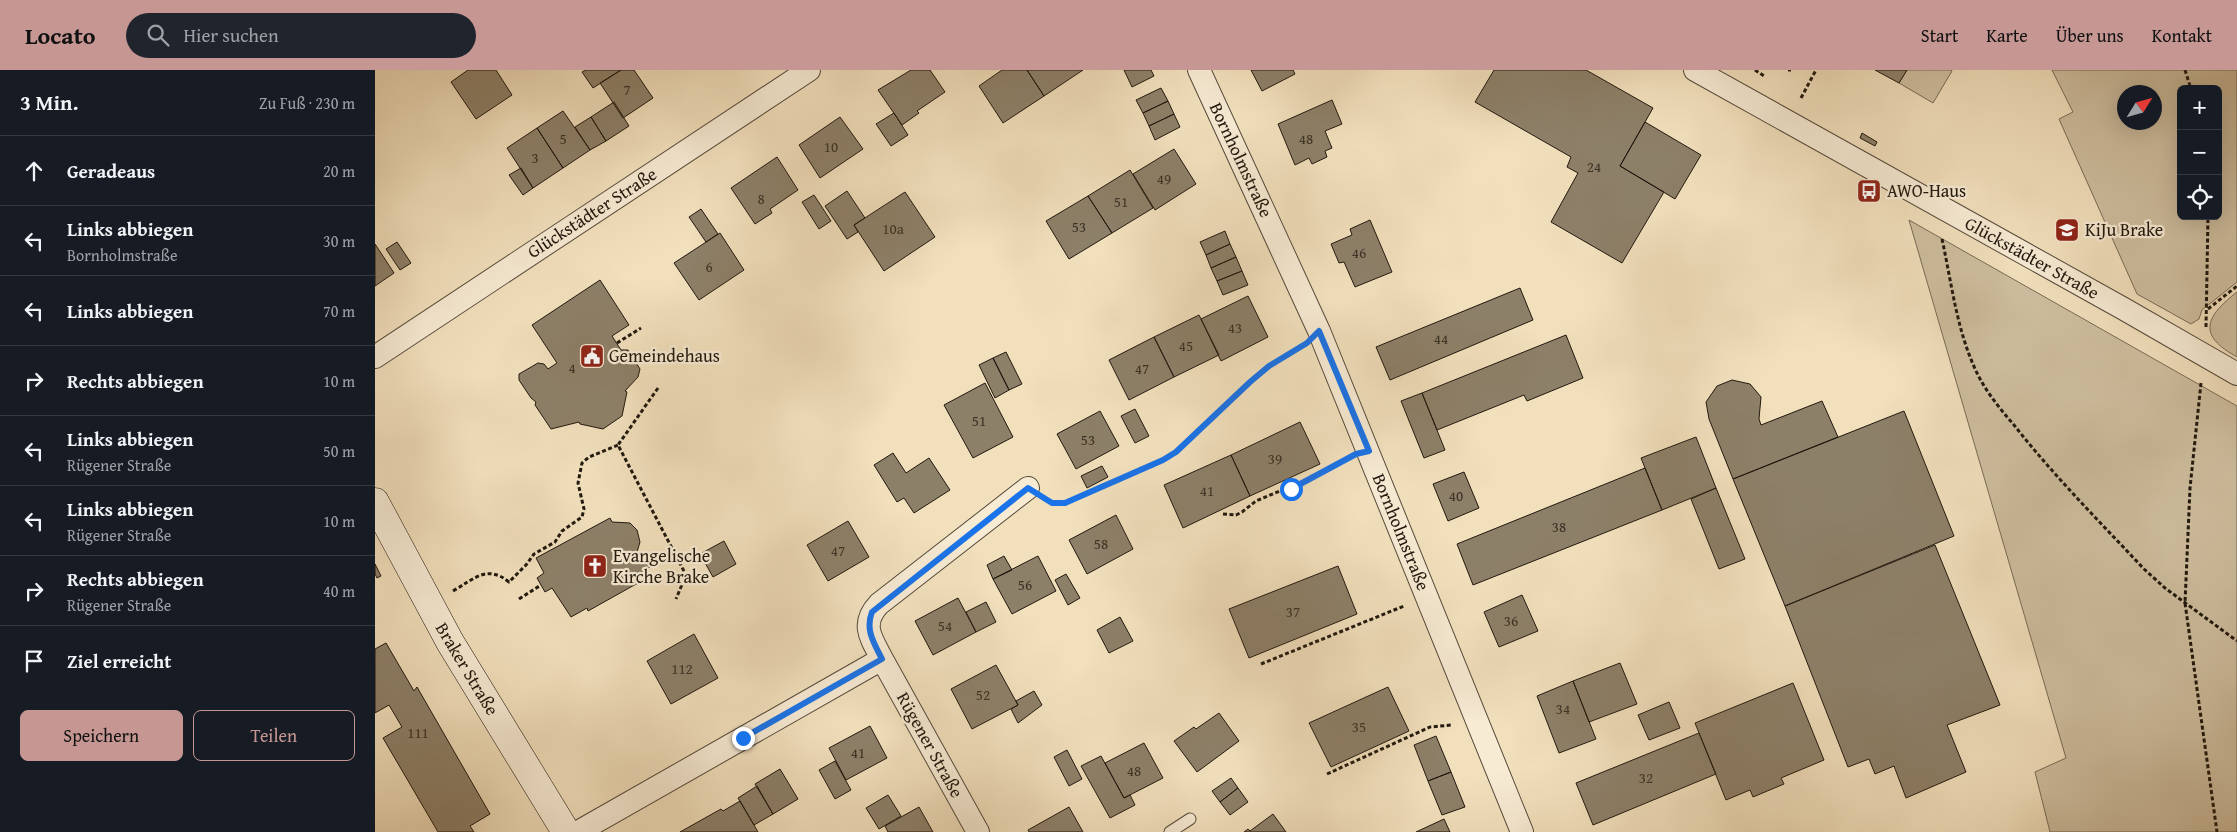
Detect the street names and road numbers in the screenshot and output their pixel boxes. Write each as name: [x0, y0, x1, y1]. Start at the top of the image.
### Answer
street label: Bornholmstraße: [1203, 98, 1280, 222]
street label: Glückstädter Straße: [521, 160, 662, 265]
street label: Glückstädter Straße: [1960, 209, 2104, 306]
street label: Bornholmstraße: [1366, 469, 1437, 594]
street label: Braker Straße: [429, 617, 506, 720]
street label: Rügener Straße: [890, 687, 971, 803]

